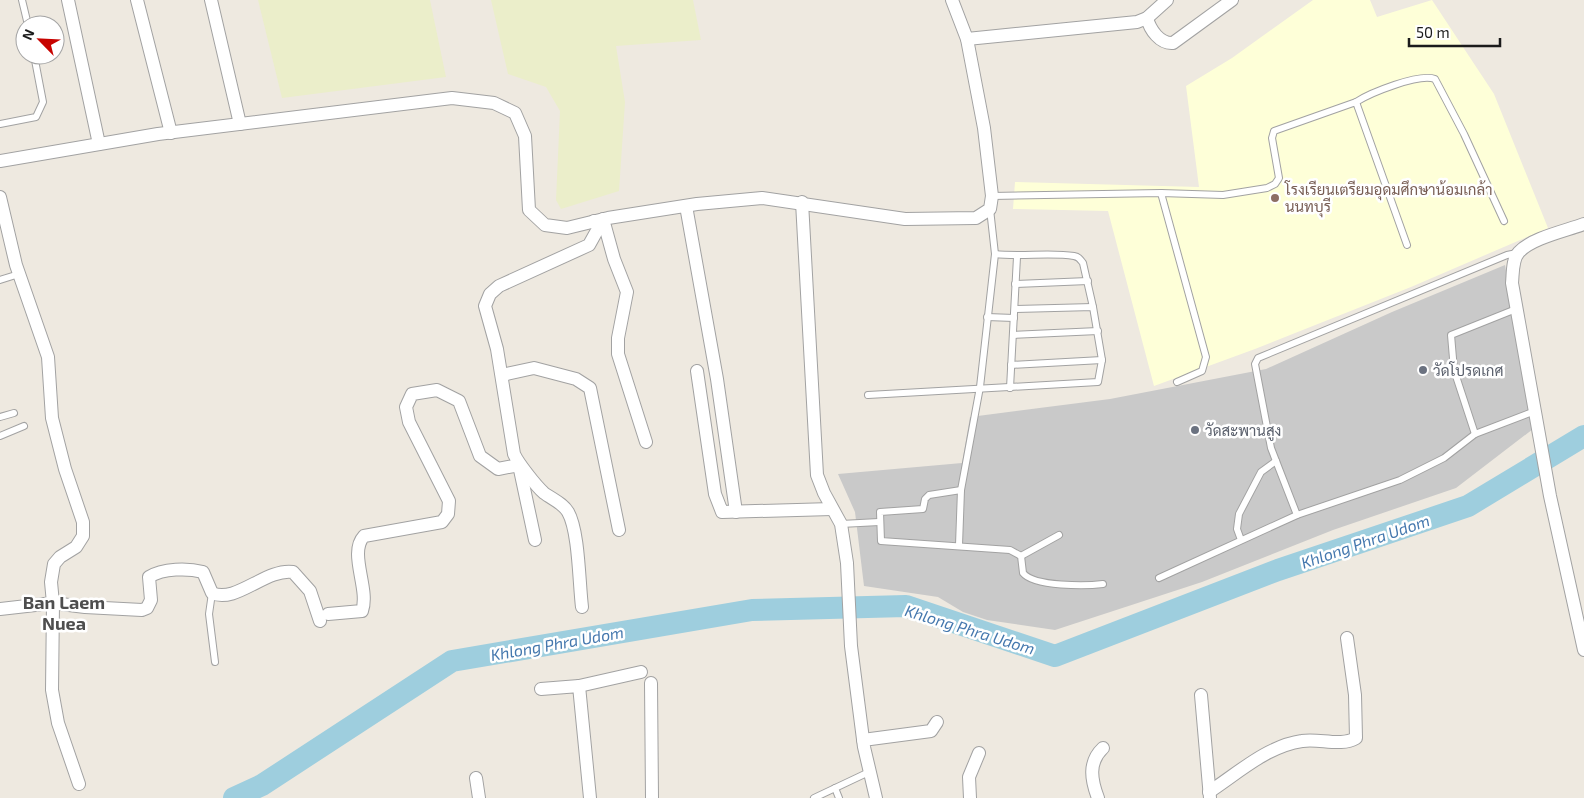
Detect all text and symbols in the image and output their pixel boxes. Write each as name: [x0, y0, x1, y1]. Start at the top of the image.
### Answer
north arrow: [15, 15, 65, 65]
scale bar: [1409, 15, 1500, 47]
text: 50 m: [1416, 23, 1450, 41]
text: N: [18, 26, 37, 43]
place label: โรงเรียนเตรียมอุดมศึกษาน้อมเกล้า นนทบุรี: [1284, 180, 1492, 218]
marker: โรงเรียนเตรียมอุดมศึกษาน้อมเกล้า นนทบุรี: [1269, 192, 1281, 204]
place label: วัดโปรดเกศ: [1433, 361, 1504, 379]
marker: วัดโปรดเกศ: [1417, 364, 1429, 376]
place label: วัดสะพานสูง: [1205, 421, 1281, 441]
marker: วัดสะพานสูง: [1189, 424, 1201, 436]
water label: Khlong Phra Udom: [1298, 510, 1432, 572]
district label: Ban Laem Nuea: [23, 591, 105, 634]
water label: Khlong Phra Udom: [903, 600, 1037, 658]
water label: Khlong Phra Udom: [489, 622, 625, 664]

